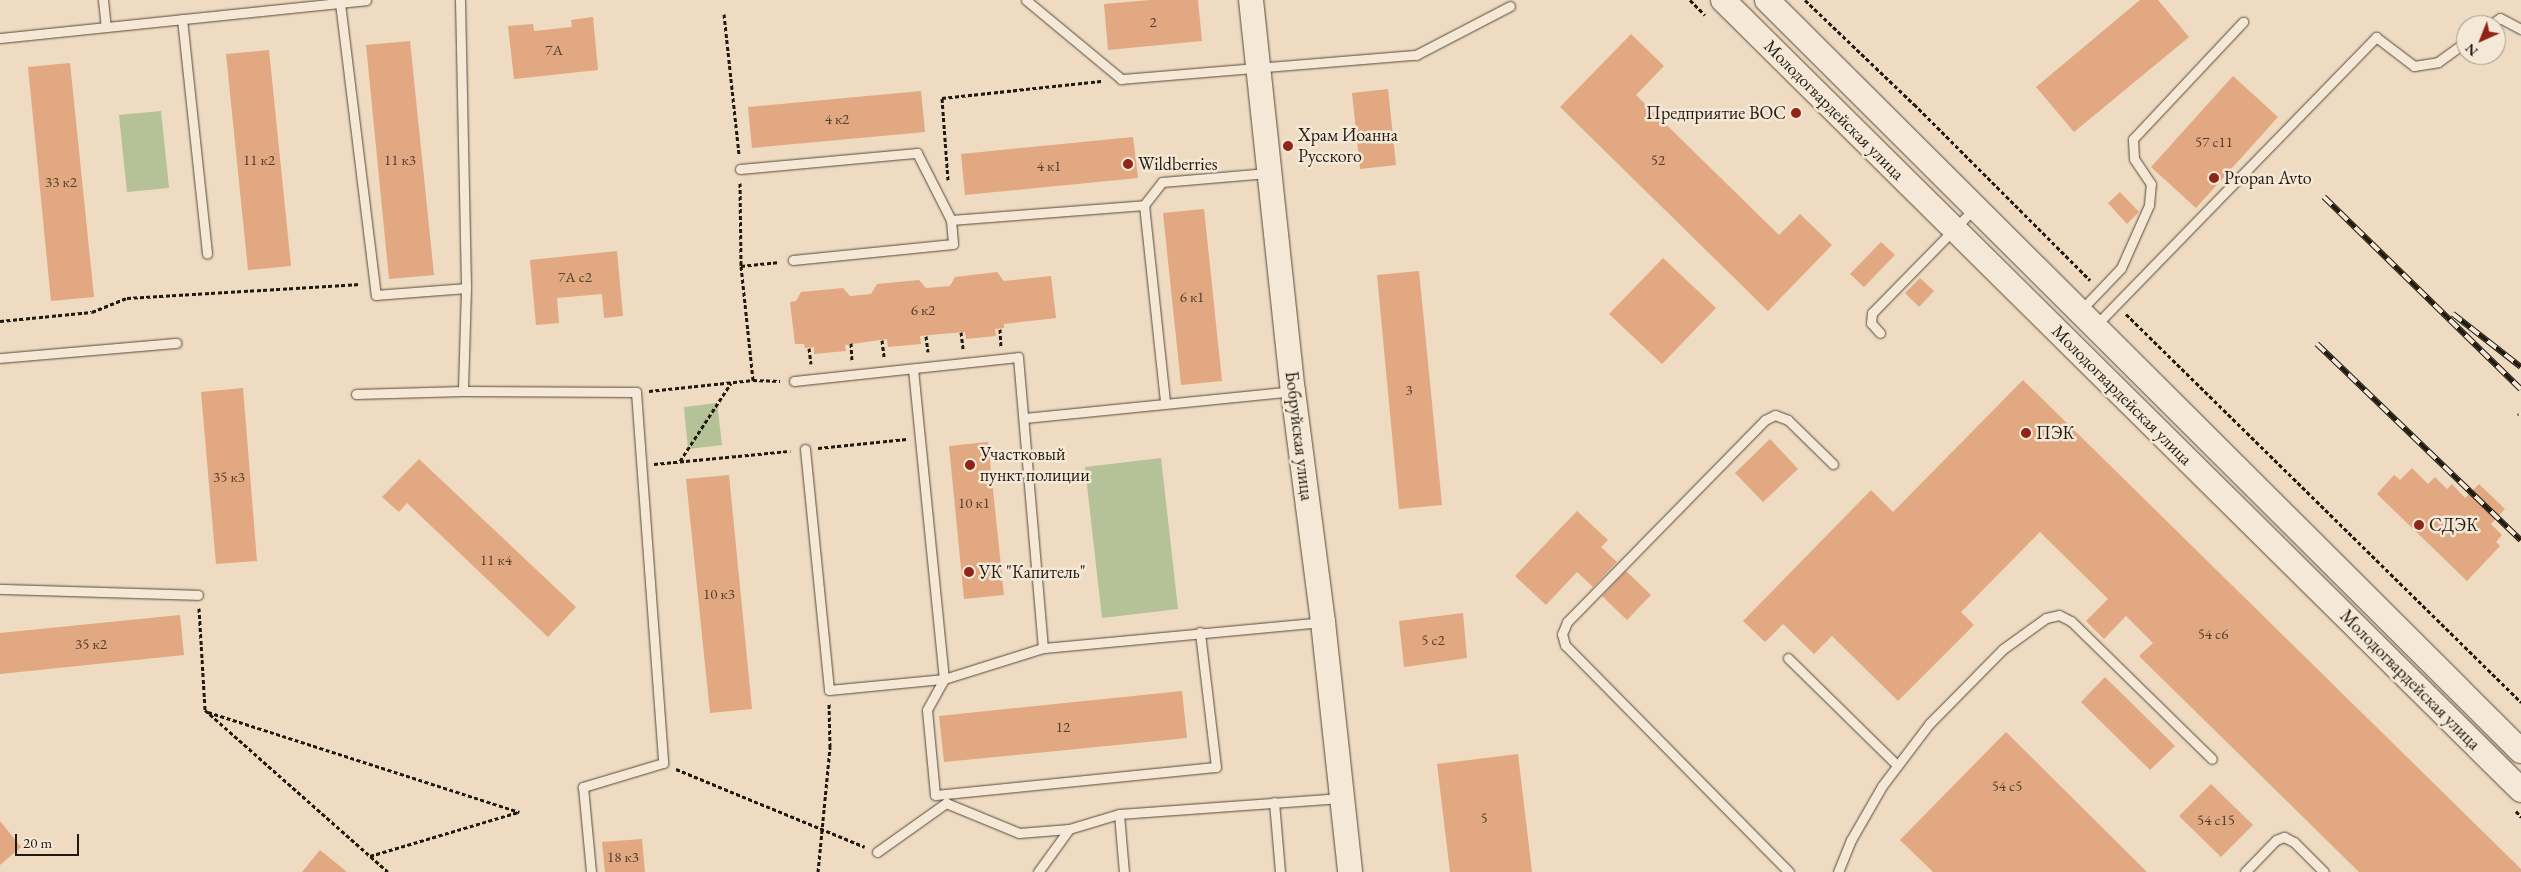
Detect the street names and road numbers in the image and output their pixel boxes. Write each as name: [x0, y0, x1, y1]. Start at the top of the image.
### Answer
street label: Молодогвардейская улица: [1759, 35, 1909, 185]
street label: Молодогвардейская улица: [2047, 320, 2197, 470]
street label: Бобруйская улица: [1280, 370, 1318, 502]
street label: Молодогвардейская улица: [2335, 605, 2485, 755]

